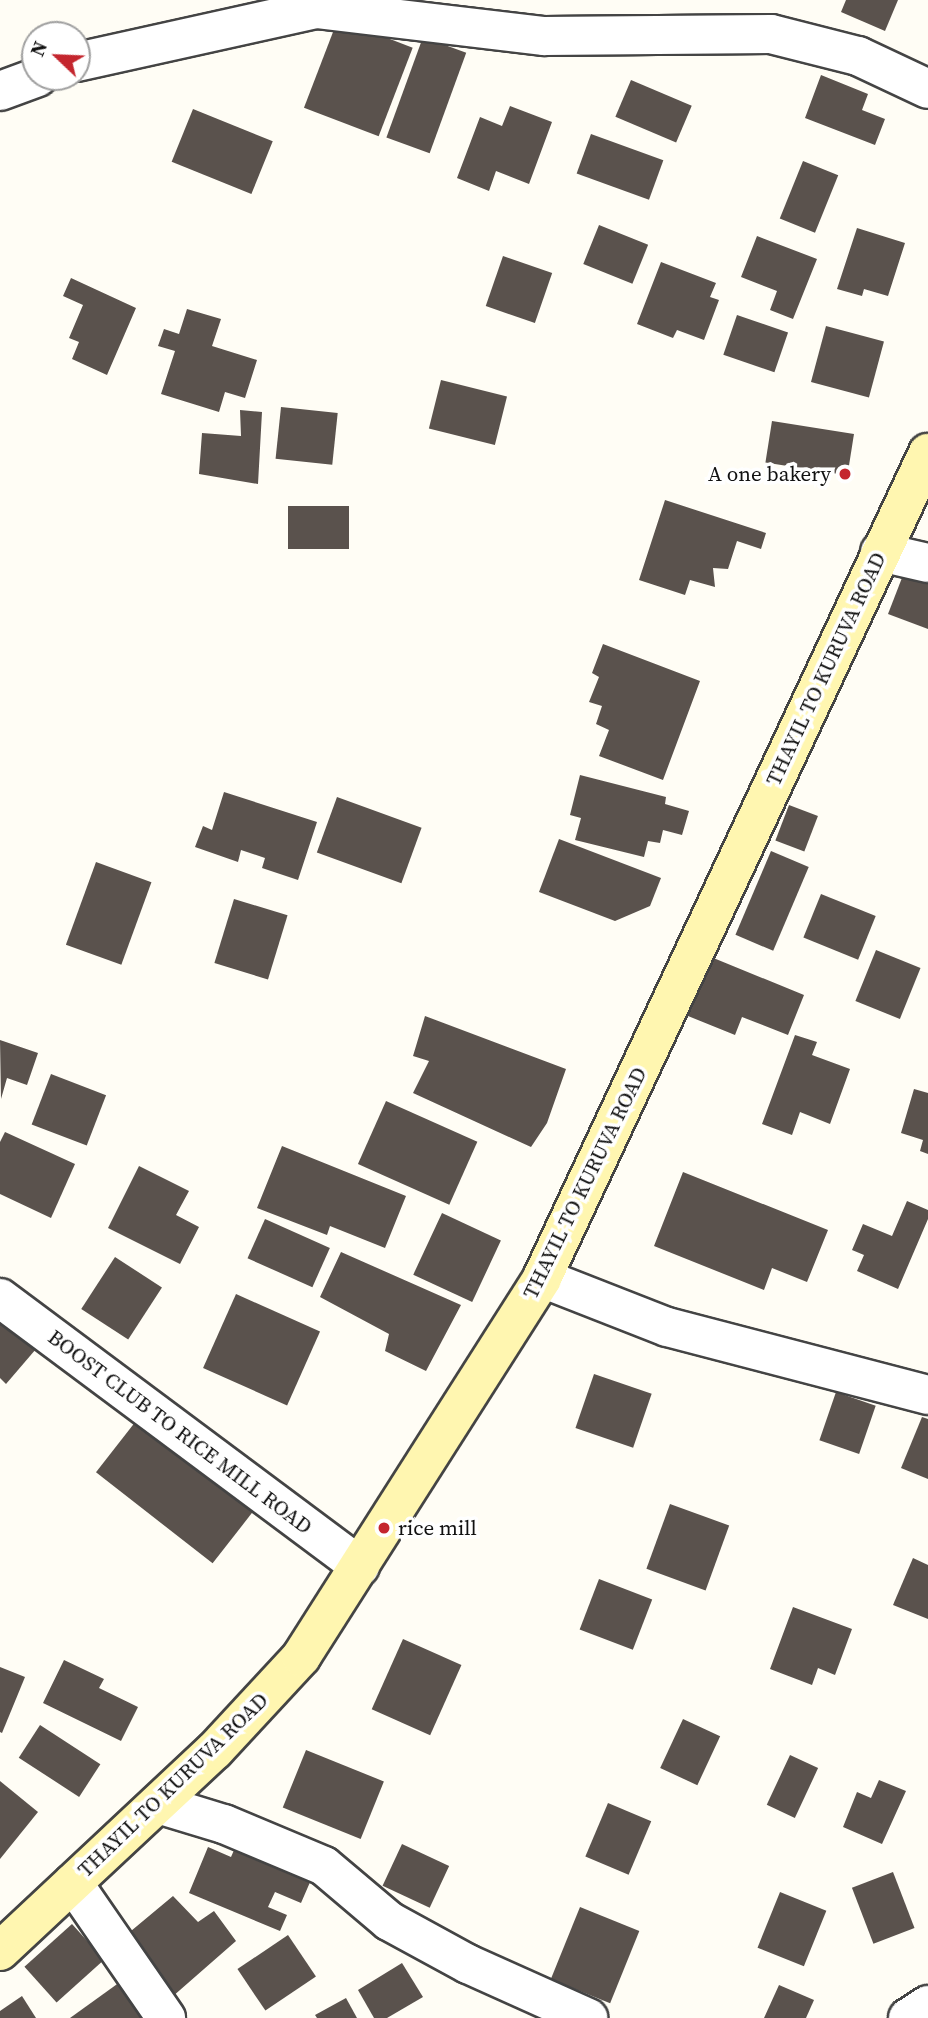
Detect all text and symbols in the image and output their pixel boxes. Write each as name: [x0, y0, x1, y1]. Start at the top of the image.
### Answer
north arrow: [21, 21, 91, 91]
text: N: [24, 37, 53, 60]
place label: A one bakery: [708, 461, 831, 487]
marker: A one bakery: [837, 466, 853, 482]
street label: THAYIL TO KURUVA ROAD: [761, 548, 891, 790]
street label: THAYIL TO KURUVA ROAD: [518, 1063, 652, 1303]
street label: BOOST CLUB TO RICE MILL ROAD: [43, 1324, 317, 1540]
place label: rice mill: [398, 1515, 477, 1541]
marker: rice mill: [376, 1520, 392, 1536]
street label: THAYIL TO KURUVA ROAD: [73, 1687, 273, 1883]

